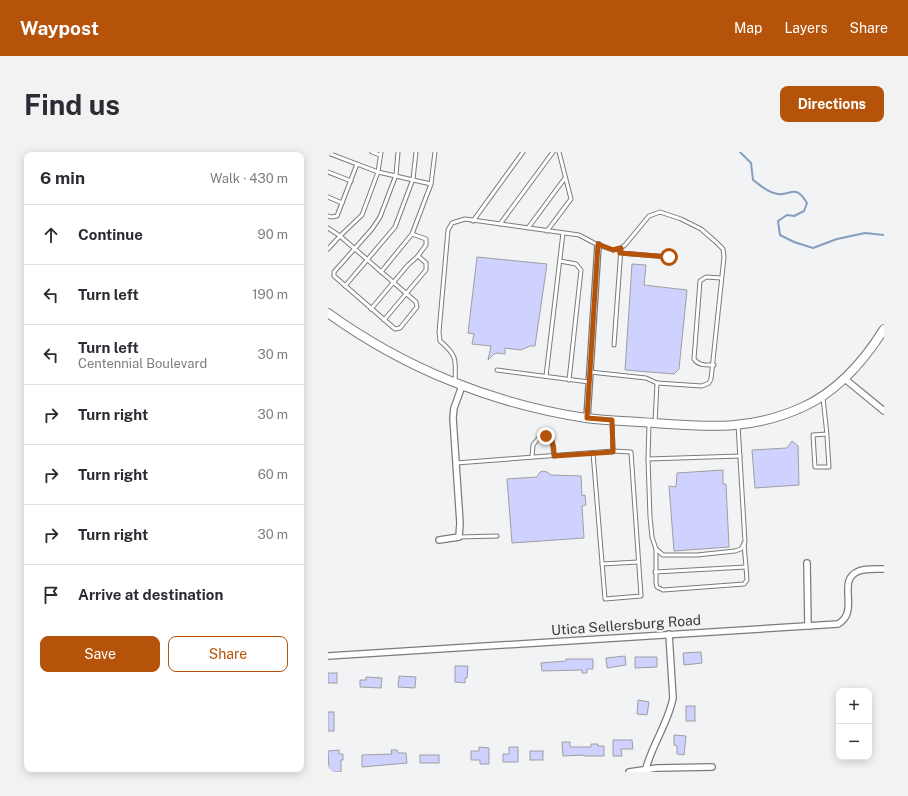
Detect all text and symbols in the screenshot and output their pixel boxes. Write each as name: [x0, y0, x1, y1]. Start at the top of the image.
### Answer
text: Waypost: [20, 17, 99, 39]
text: Map: [734, 20, 762, 36]
text: Layers: [784, 20, 828, 36]
text: Share: [850, 20, 888, 36]
button: Directions: [780, 86, 884, 122]
text: Find us: [24, 88, 120, 121]
text: 6 min: [40, 168, 85, 188]
text: Walk · 430 m: [210, 171, 288, 186]
icon: ahead: [40, 224, 62, 246]
text: Continue: [78, 226, 143, 243]
text: 90 m: [258, 227, 288, 242]
route start: [660, 248, 678, 266]
icon: left: [40, 284, 62, 306]
text: Turn left: [78, 286, 139, 303]
text: 190 m: [252, 287, 288, 302]
text: Turn left: [78, 339, 139, 356]
icon: left: [40, 344, 62, 366]
text: 30 m: [258, 347, 288, 362]
text: Centennial Boulevard: [78, 356, 207, 371]
icon: right: [40, 404, 62, 426]
text: Turn right: [78, 406, 148, 423]
text: 30 m: [258, 407, 288, 422]
route end: [537, 427, 555, 445]
icon: right: [40, 464, 62, 486]
text: Turn right: [78, 466, 148, 483]
text: 60 m: [258, 467, 288, 482]
icon: right: [40, 524, 62, 546]
text: Turn right: [78, 526, 148, 543]
text: 30 m: [258, 527, 288, 542]
icon: arrive: [40, 584, 62, 606]
text: Arrive at destination: [78, 586, 223, 603]
street label: Utica Sellersburg Road: [550, 612, 702, 638]
button: Save: [40, 636, 160, 672]
button: Share: [168, 636, 288, 672]
map controls: [836, 688, 872, 760]
button: +: [836, 688, 872, 724]
button: −: [836, 724, 872, 760]

